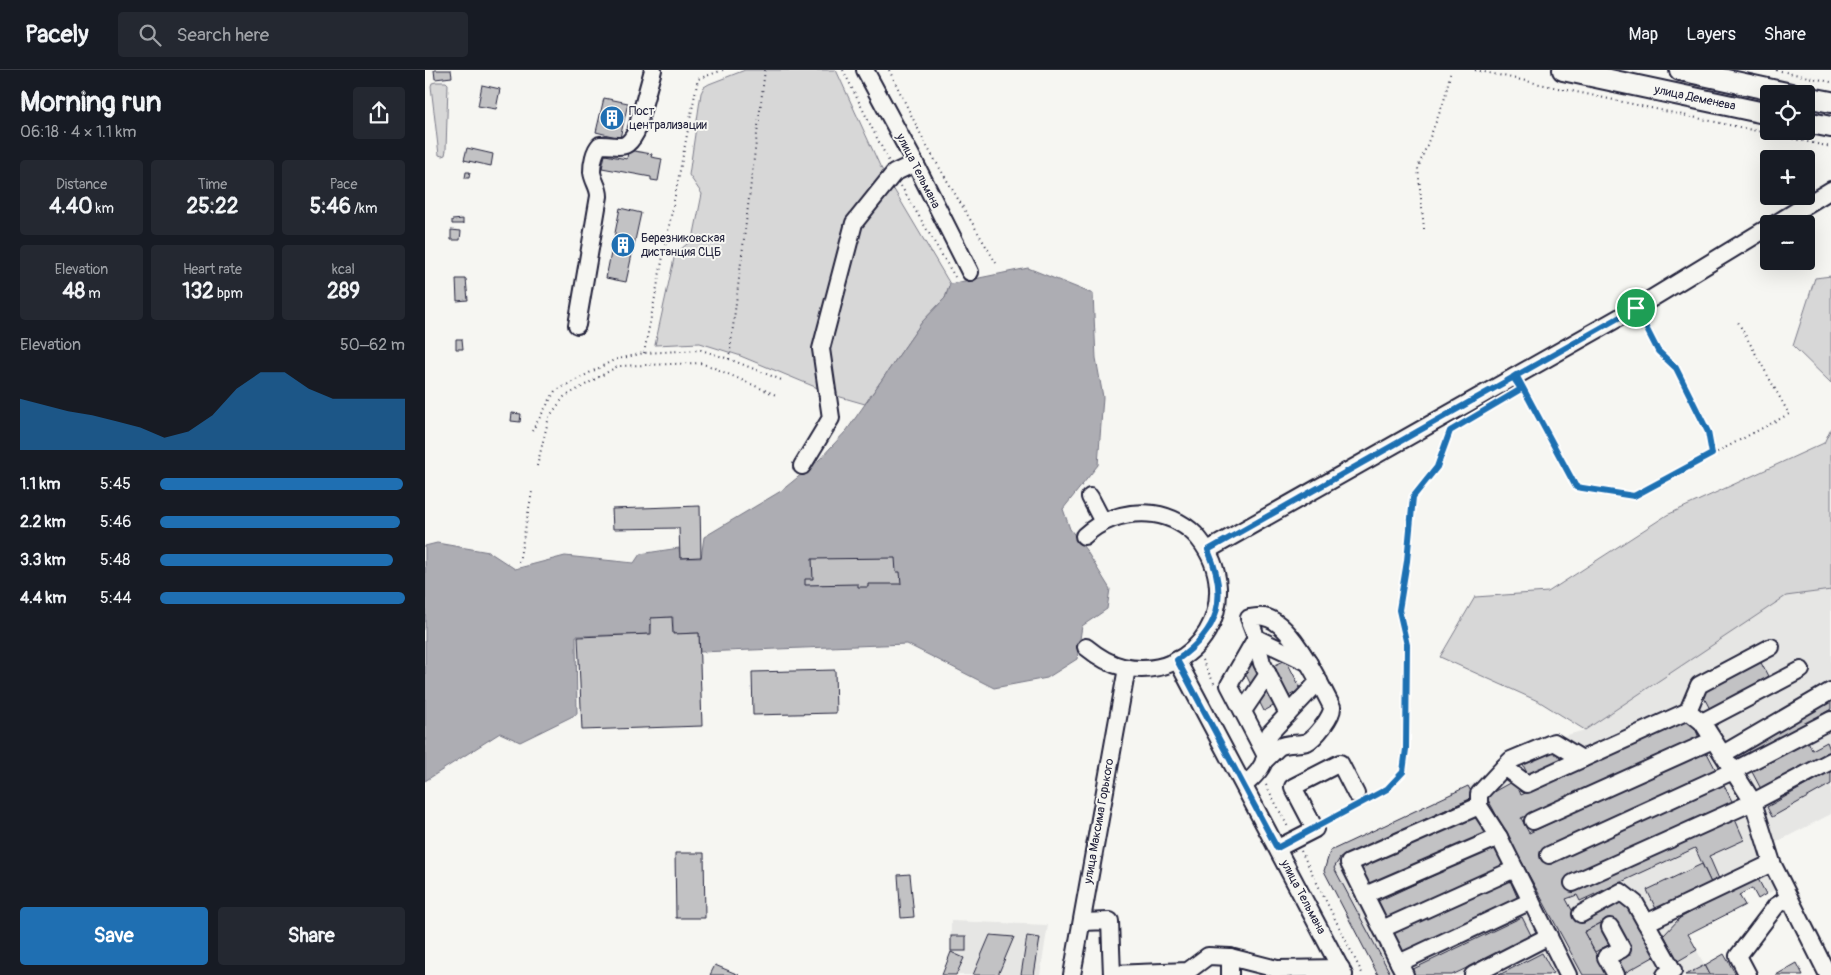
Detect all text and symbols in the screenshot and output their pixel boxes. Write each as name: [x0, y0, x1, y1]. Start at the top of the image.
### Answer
search box: [118, 12, 468, 57]
text: Pacely: [25, 20, 88, 49]
icon: search: [136, 21, 164, 49]
text: Search here: [176, 23, 269, 47]
text: Map: [1629, 23, 1658, 46]
text: Layers: [1686, 23, 1736, 46]
text: Share: [1764, 23, 1806, 46]
street label: улица Деменева: [1652, 82, 1737, 114]
text: Morning run: [20, 85, 162, 120]
map controls: [1760, 85, 1815, 270]
button: locate: [1760, 85, 1815, 140]
button: share: [353, 87, 405, 139]
place label: Пост централизации: [629, 104, 708, 133]
building icon: Пост централизации: [599, 105, 625, 131]
text: 06:18 · 4 × 1.1 km: [20, 122, 136, 142]
street label: улица Тельмана: [892, 130, 943, 211]
button: +: [1760, 150, 1815, 205]
text: Distance: [56, 176, 107, 193]
text: Time: [198, 176, 227, 193]
text: Pace: [330, 176, 357, 193]
text: 4.40: [49, 193, 93, 220]
text: 25:22: [186, 193, 239, 220]
text: 5:46: [310, 193, 351, 220]
text: km: [93, 200, 114, 217]
text: /km: [351, 200, 377, 217]
button: −: [1760, 215, 1815, 270]
place label: Березниковская дистанция СЦБ: [641, 231, 725, 260]
building icon: Березниковская дистанция СЦБ: [610, 232, 636, 258]
text: Elevation: [55, 261, 108, 278]
text: Heart rate: [183, 261, 242, 278]
text: kcal: [332, 261, 355, 278]
text: 48: [62, 278, 85, 305]
text: 132: [182, 278, 214, 305]
text: 289: [327, 278, 360, 305]
text: m: [85, 285, 101, 302]
text: bpm: [214, 285, 243, 302]
pin: [1615, 287, 1657, 329]
icon: arrive: [1622, 294, 1650, 322]
text: Elevation: [20, 335, 81, 355]
text: 50–62 m: [340, 335, 405, 355]
text: 1.1 km: [20, 474, 60, 494]
text: 5:45: [100, 474, 131, 494]
text: 2.2 km: [20, 512, 66, 532]
text: 5:46: [100, 512, 132, 532]
text: 3.3 km: [20, 550, 66, 570]
text: 5:48: [100, 550, 130, 570]
text: 4.4 km: [20, 588, 66, 608]
text: 5:44: [100, 588, 132, 608]
street label: улица Максима Горького: [1080, 757, 1118, 886]
street label: улица Тельмана: [1277, 856, 1329, 937]
button: Save: [20, 907, 208, 965]
button: Share: [218, 907, 405, 965]

